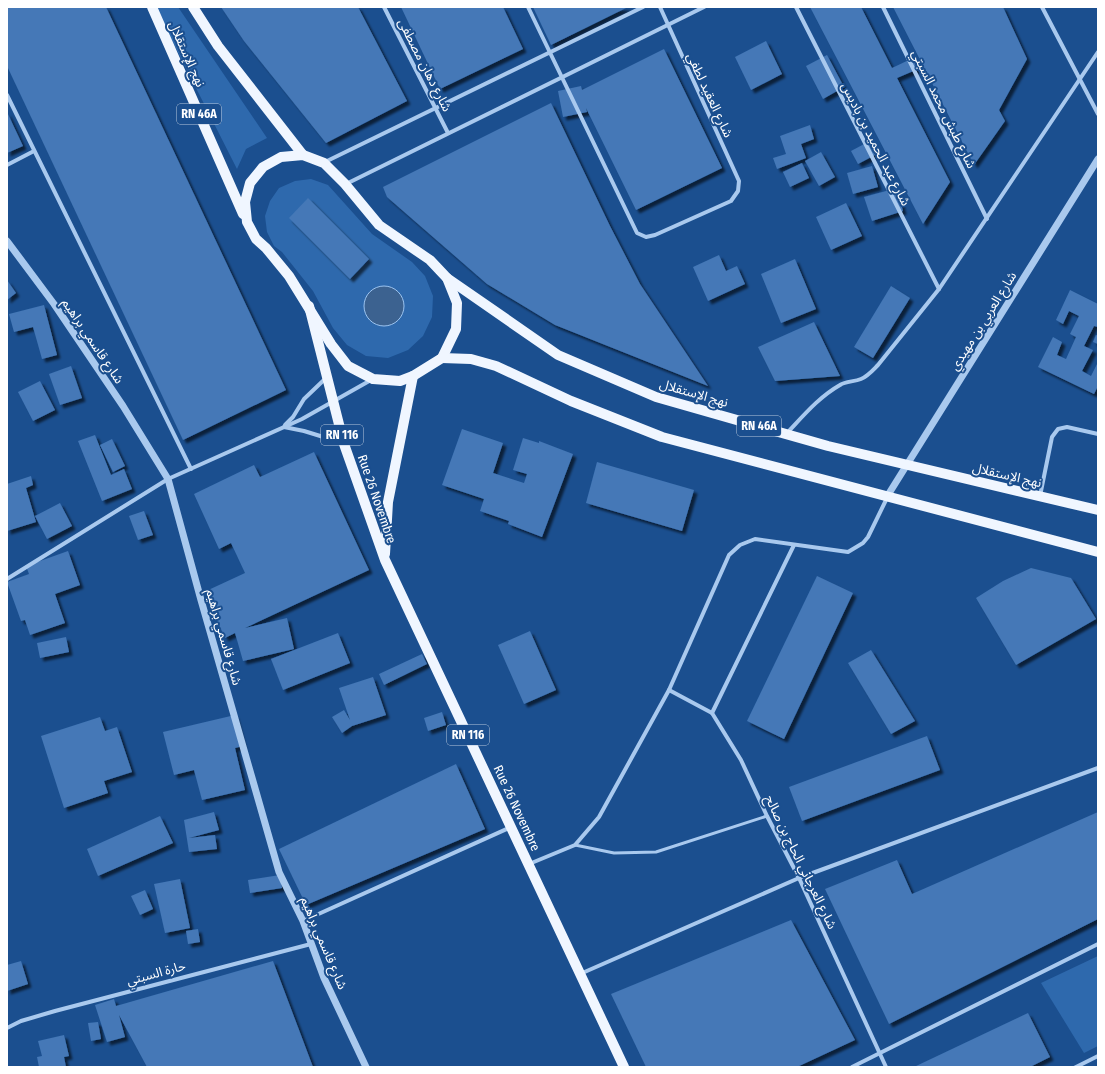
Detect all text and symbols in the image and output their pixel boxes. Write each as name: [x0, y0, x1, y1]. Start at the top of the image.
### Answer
street label: شارع دهان مصطفى: [392, 16, 455, 115]
street label: نهج الإستقلال: [163, 19, 208, 90]
street label: شارع طبش محمد السبتي: [906, 47, 979, 172]
street label: شارع العقيد لطفي: [681, 50, 736, 141]
street label: شارع عبد الحميد بن باديس: [836, 80, 914, 210]
road number: RN 46A: [177, 104, 221, 124]
street label: شارع العربي بن مهيدي: [947, 269, 1022, 375]
street label: شارع قاسمي براهيم: [57, 296, 127, 388]
street label: نهج الإستقلال: [657, 376, 730, 413]
road number: RN 46A: [737, 416, 781, 436]
road number: RN 116: [321, 425, 363, 445]
street label: Rue 26 Novembre: [355, 453, 399, 545]
street label: نهج الإستقلال: [970, 460, 1043, 493]
street label: شارع قاسمي براهيم: [200, 587, 245, 688]
road number: RN 116: [447, 725, 489, 745]
street label: Rue 26 Novembre: [491, 763, 543, 853]
street label: شارع العرجاني الحاج بن صالح: [759, 793, 840, 933]
street label: شارع قاسمي براهيم: [295, 894, 350, 993]
street label: حارة السبتي: [125, 958, 188, 991]

